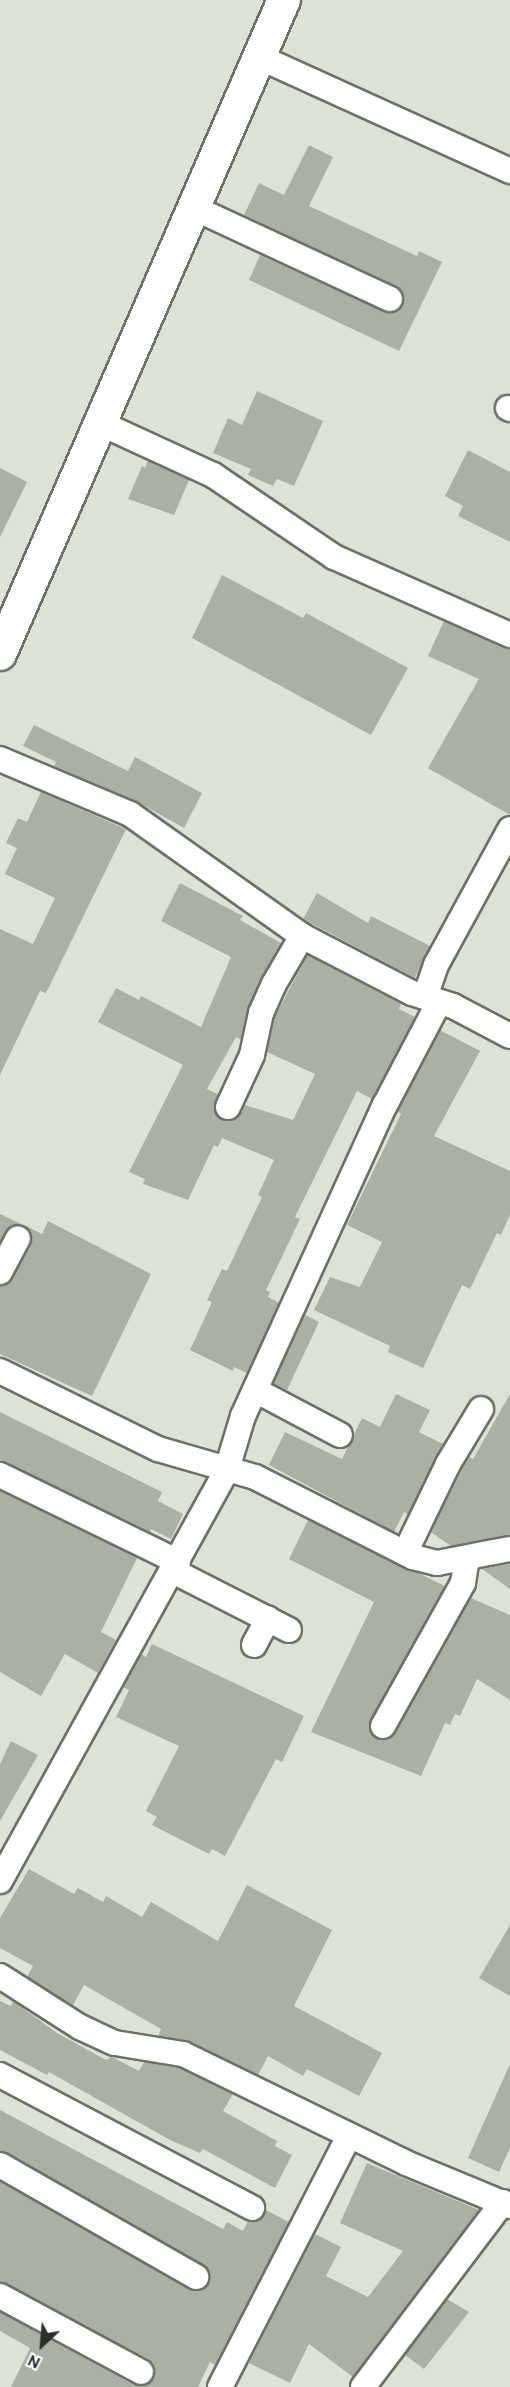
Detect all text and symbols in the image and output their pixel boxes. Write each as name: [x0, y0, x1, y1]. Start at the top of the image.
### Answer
north arrow: [12, 2315, 72, 2375]
text: N: [25, 2351, 43, 2373]

